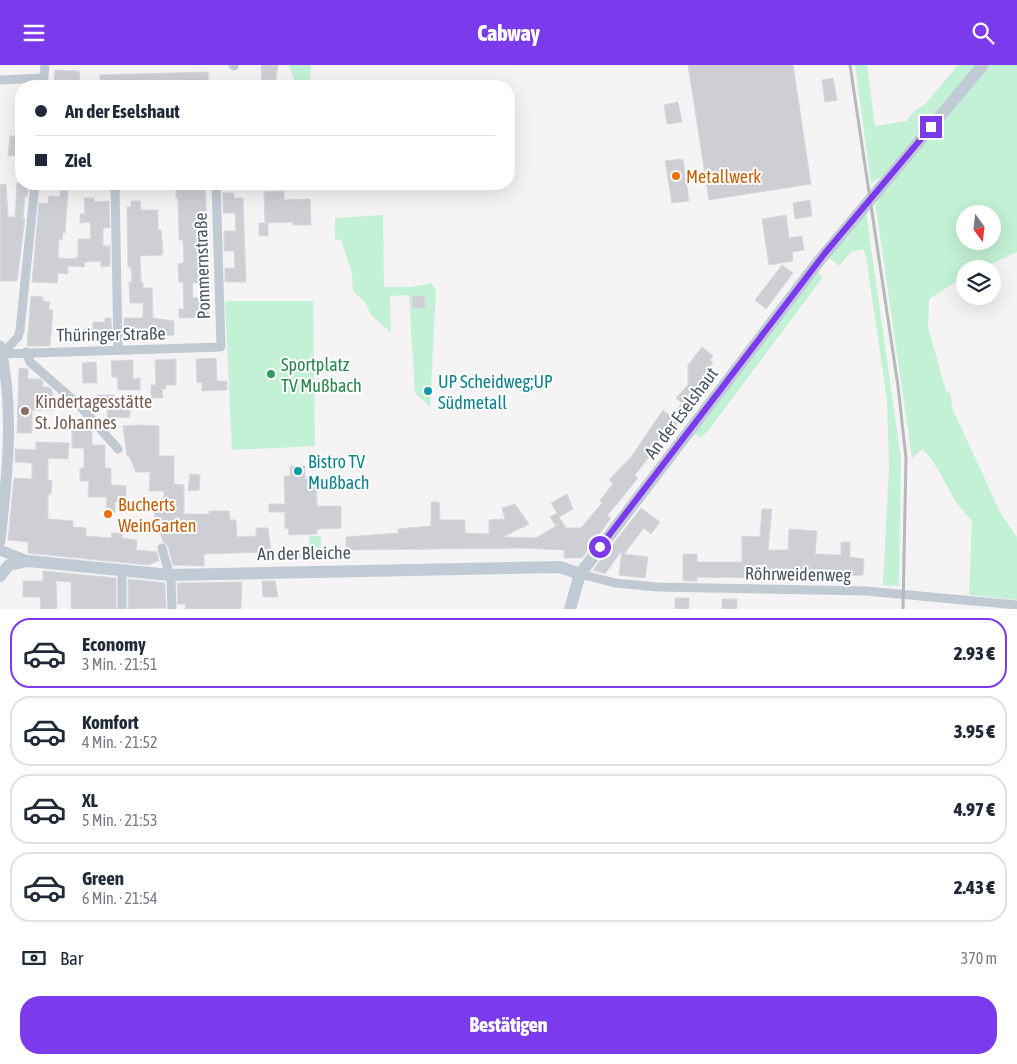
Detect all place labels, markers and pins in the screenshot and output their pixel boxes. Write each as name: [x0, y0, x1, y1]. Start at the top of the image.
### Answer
place label: Metallwerk: [686, 166, 761, 187]
marker: Metallwerk: [670, 170, 682, 182]
place label: Sportplatz TV Mußbach: [281, 354, 362, 396]
marker: Sportplatz TV Mußbach: [265, 368, 277, 380]
place label: UP Scheidweg;UP Südmetall: [438, 371, 553, 413]
marker: UP Scheidweg;UP Südmetall: [422, 385, 434, 397]
place label: Kindertagesstätte St. Johannes: [35, 391, 152, 433]
marker: Kindertagesstätte St. Johannes: [19, 405, 31, 417]
place label: Bistro TV Mußbach: [308, 451, 370, 493]
marker: Bistro TV Mußbach: [292, 465, 304, 477]
place label: Bucherts WeinGarten: [118, 494, 197, 536]
marker: Bucherts WeinGarten: [102, 508, 114, 520]

